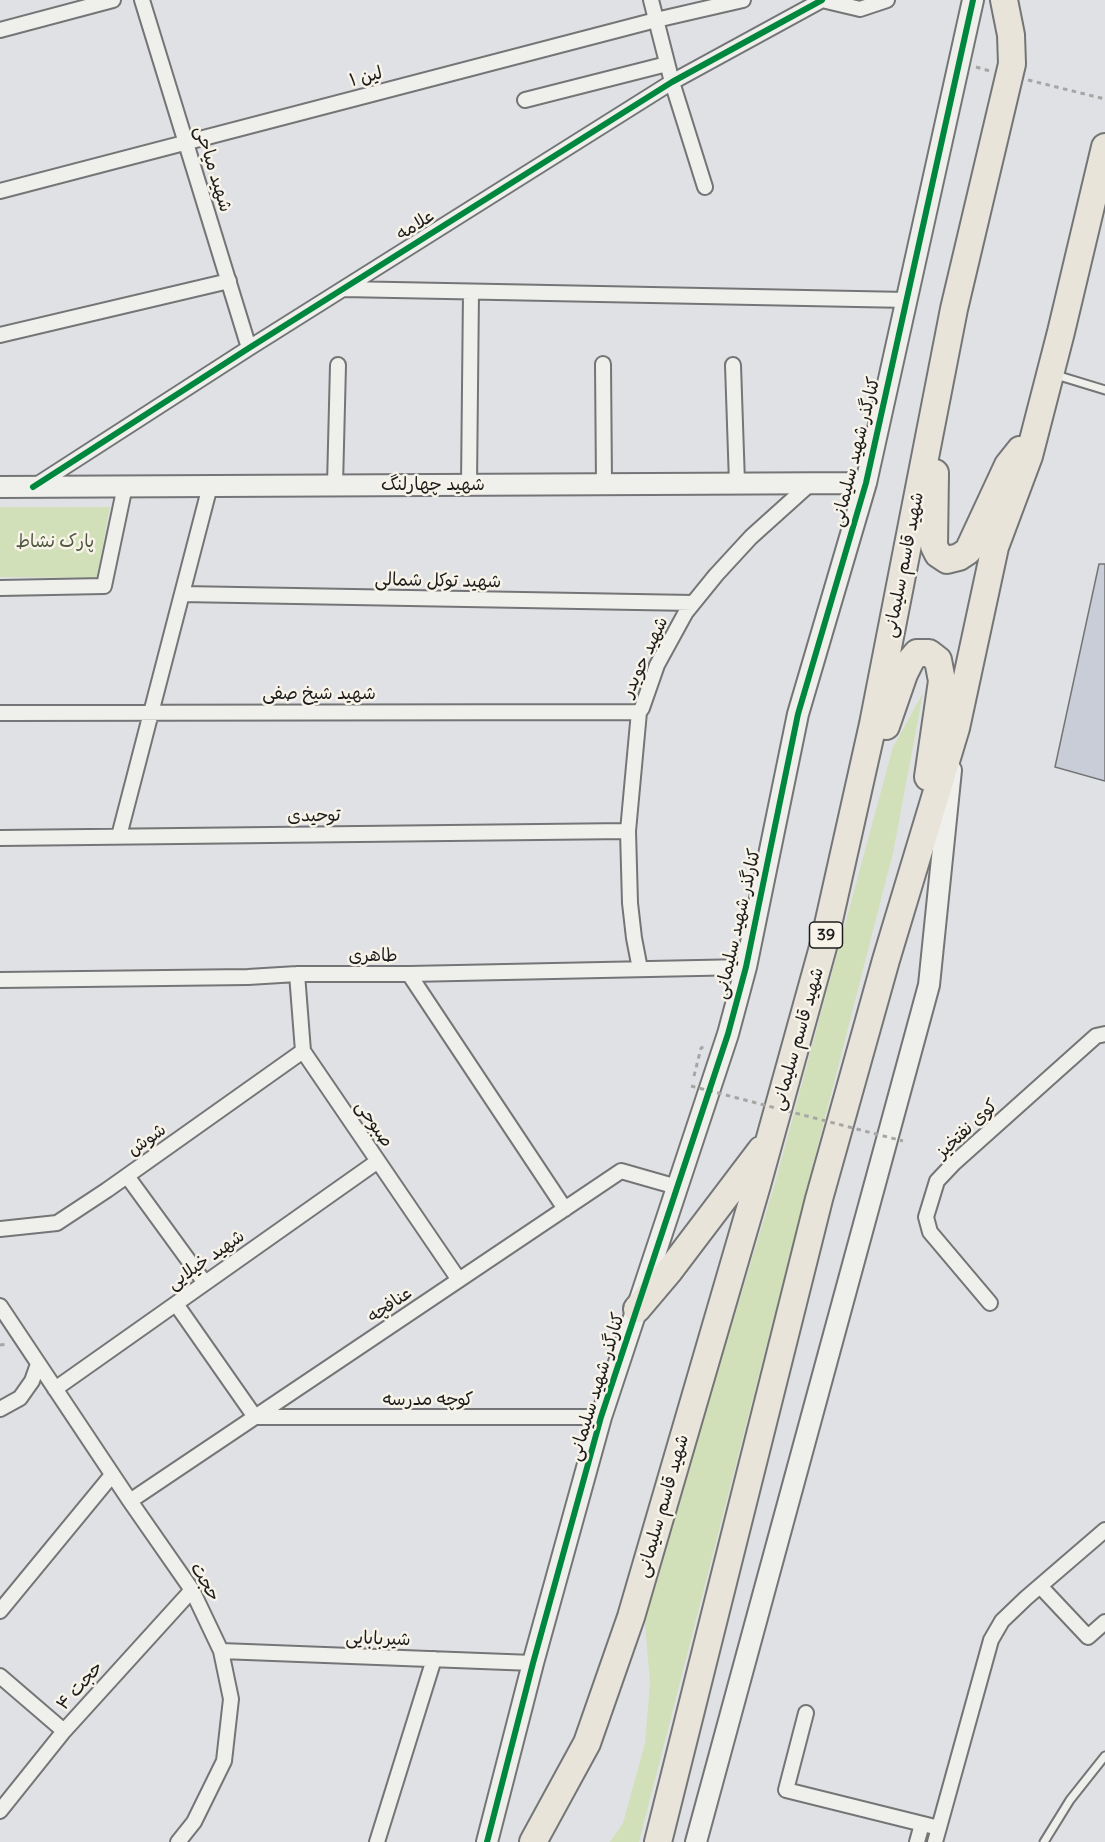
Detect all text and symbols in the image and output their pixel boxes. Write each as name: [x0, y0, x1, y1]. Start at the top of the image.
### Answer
street label: لین ۱: [347, 62, 385, 92]
street label: شهید میاحی: [190, 123, 236, 215]
street label: علامه: [392, 205, 440, 245]
street label: کنارگذر شهید سلیمانی: [827, 375, 885, 529]
street label: شهید چهارلنگ: [381, 474, 485, 496]
street label: شهید قاسم سلیمانی: [879, 490, 929, 640]
park label: پارک نشاط: [16, 531, 94, 553]
street label: شهید توکل شمالی: [375, 569, 501, 593]
street label: شهید حویدر: [617, 613, 673, 701]
street label: شهید شیخ صفی: [262, 683, 376, 705]
street label: توحیدی: [287, 805, 341, 827]
street label: کنارگذر شهید سلیمانی: [710, 847, 766, 1001]
road number: 39: [810, 922, 842, 948]
street label: طاهری: [348, 945, 398, 967]
street label: شهید قاسم سلیمانی: [767, 965, 829, 1113]
street label: کوی نفتخیز: [931, 1095, 1003, 1163]
street label: صبوحی: [350, 1096, 398, 1152]
street label: شوش: [123, 1119, 171, 1161]
street label: شهید خیلایی: [163, 1225, 249, 1295]
street label: عنافچه: [364, 1282, 416, 1328]
street label: کنارگذر شهید سلیمانی: [564, 1310, 630, 1464]
street label: کوچه مدرسه: [383, 1389, 473, 1411]
street label: شهید قاسم سلیمانی: [632, 1432, 694, 1580]
street label: حجت: [185, 1559, 225, 1605]
street label: شیربابایی: [345, 1627, 411, 1651]
street label: حجت ۴: [52, 1657, 108, 1715]

